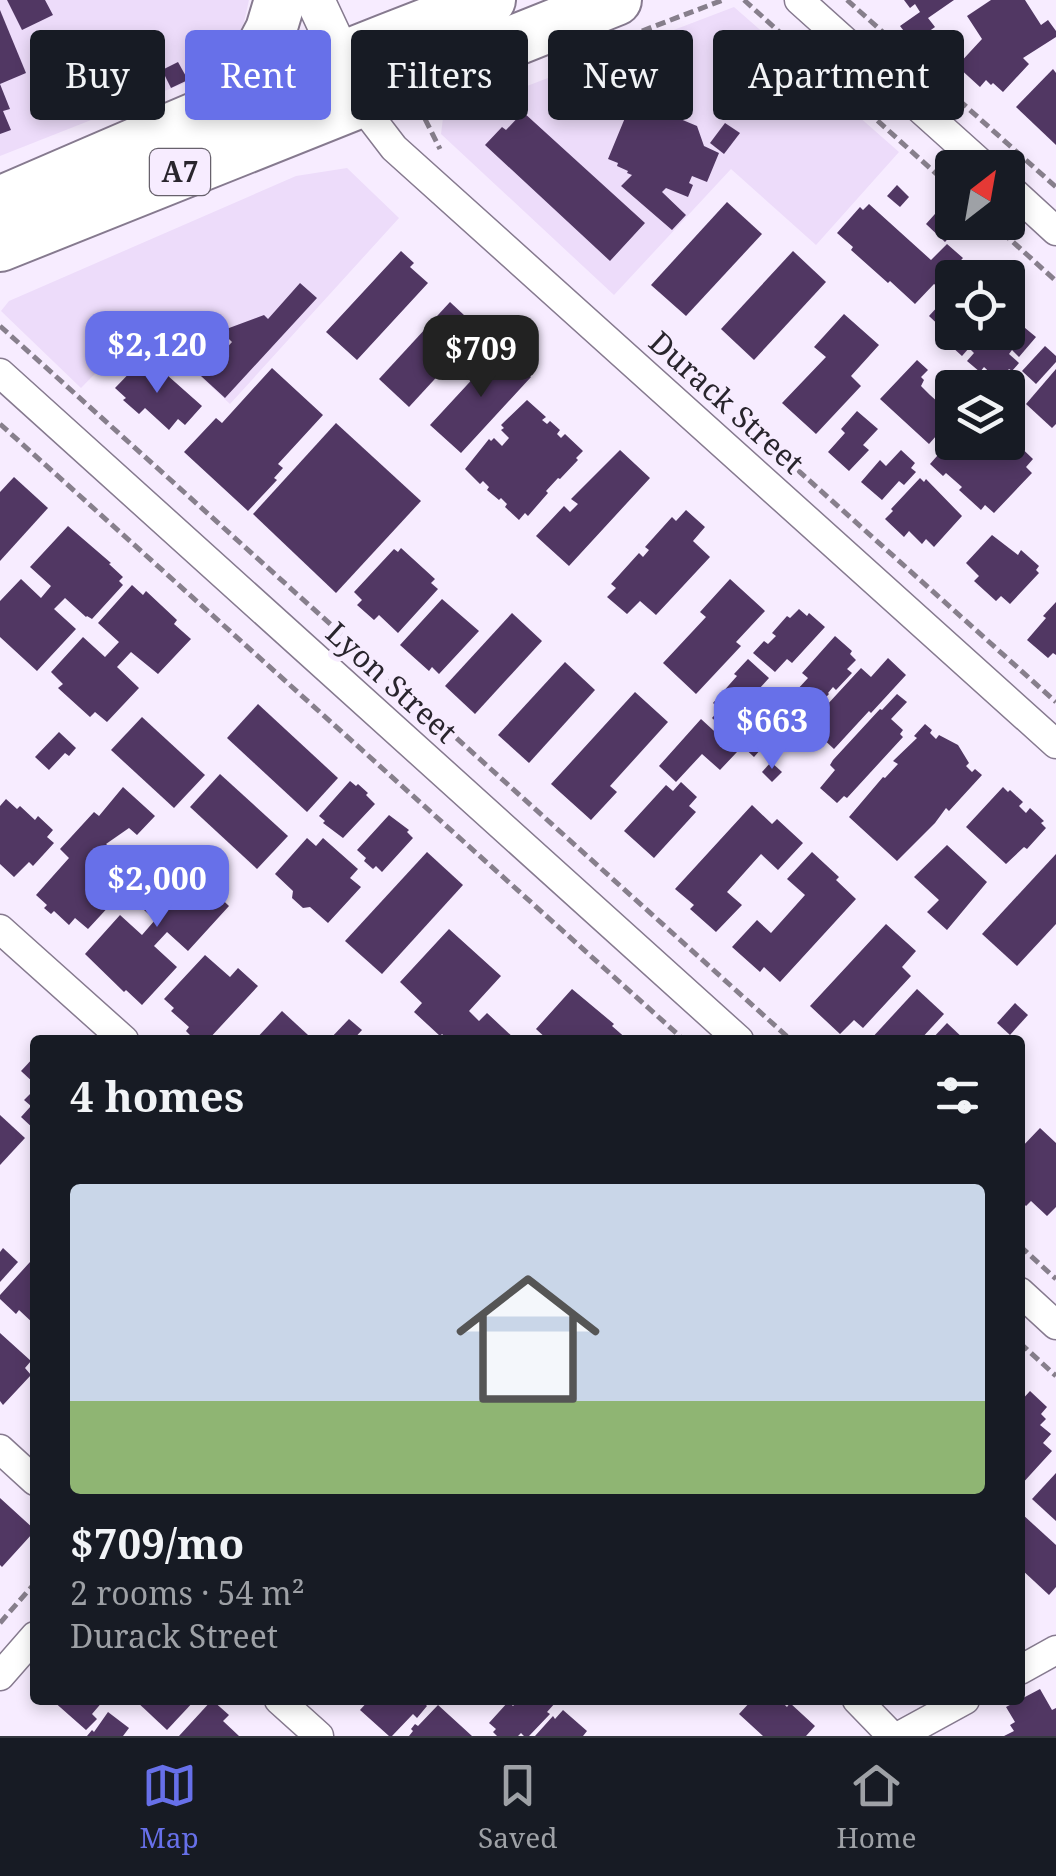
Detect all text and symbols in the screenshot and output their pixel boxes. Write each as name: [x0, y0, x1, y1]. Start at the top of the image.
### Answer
chip: Buy: [30, 30, 165, 120]
chip: Rent: [185, 30, 331, 120]
chip: Filters: [351, 30, 528, 120]
chip: New: [548, 30, 693, 120]
chip: Apartment: [713, 30, 964, 120]
road number: A7: [150, 149, 210, 195]
north arrow: [935, 150, 1025, 240]
map controls: [935, 150, 1025, 460]
button: locate: [935, 260, 1025, 350]
pin: $2,120: [76, 311, 238, 396]
pin: $709: [422, 315, 540, 400]
street label: Durack Street: [641, 321, 813, 482]
text: $2,120: [107, 322, 207, 365]
text: $709: [445, 326, 517, 369]
button: layers: [935, 370, 1025, 460]
street label: Lyon Street: [318, 612, 466, 752]
pin: $663: [713, 687, 831, 772]
text: $663: [736, 698, 808, 741]
pin: $2,000: [76, 845, 238, 930]
text: $2,000: [107, 856, 207, 899]
text: 4 homes: [70, 1067, 244, 1124]
icon: filters: [930, 1068, 985, 1123]
icon: home: [438, 1249, 618, 1429]
text: $709/mo: [70, 1514, 244, 1571]
text: 2 rooms · 54 m²: [70, 1571, 305, 1614]
text: Durack Street: [70, 1614, 278, 1657]
tab: Map: [140, 1758, 199, 1856]
tab: Saved: [478, 1758, 557, 1856]
tab: Home: [837, 1758, 916, 1856]

